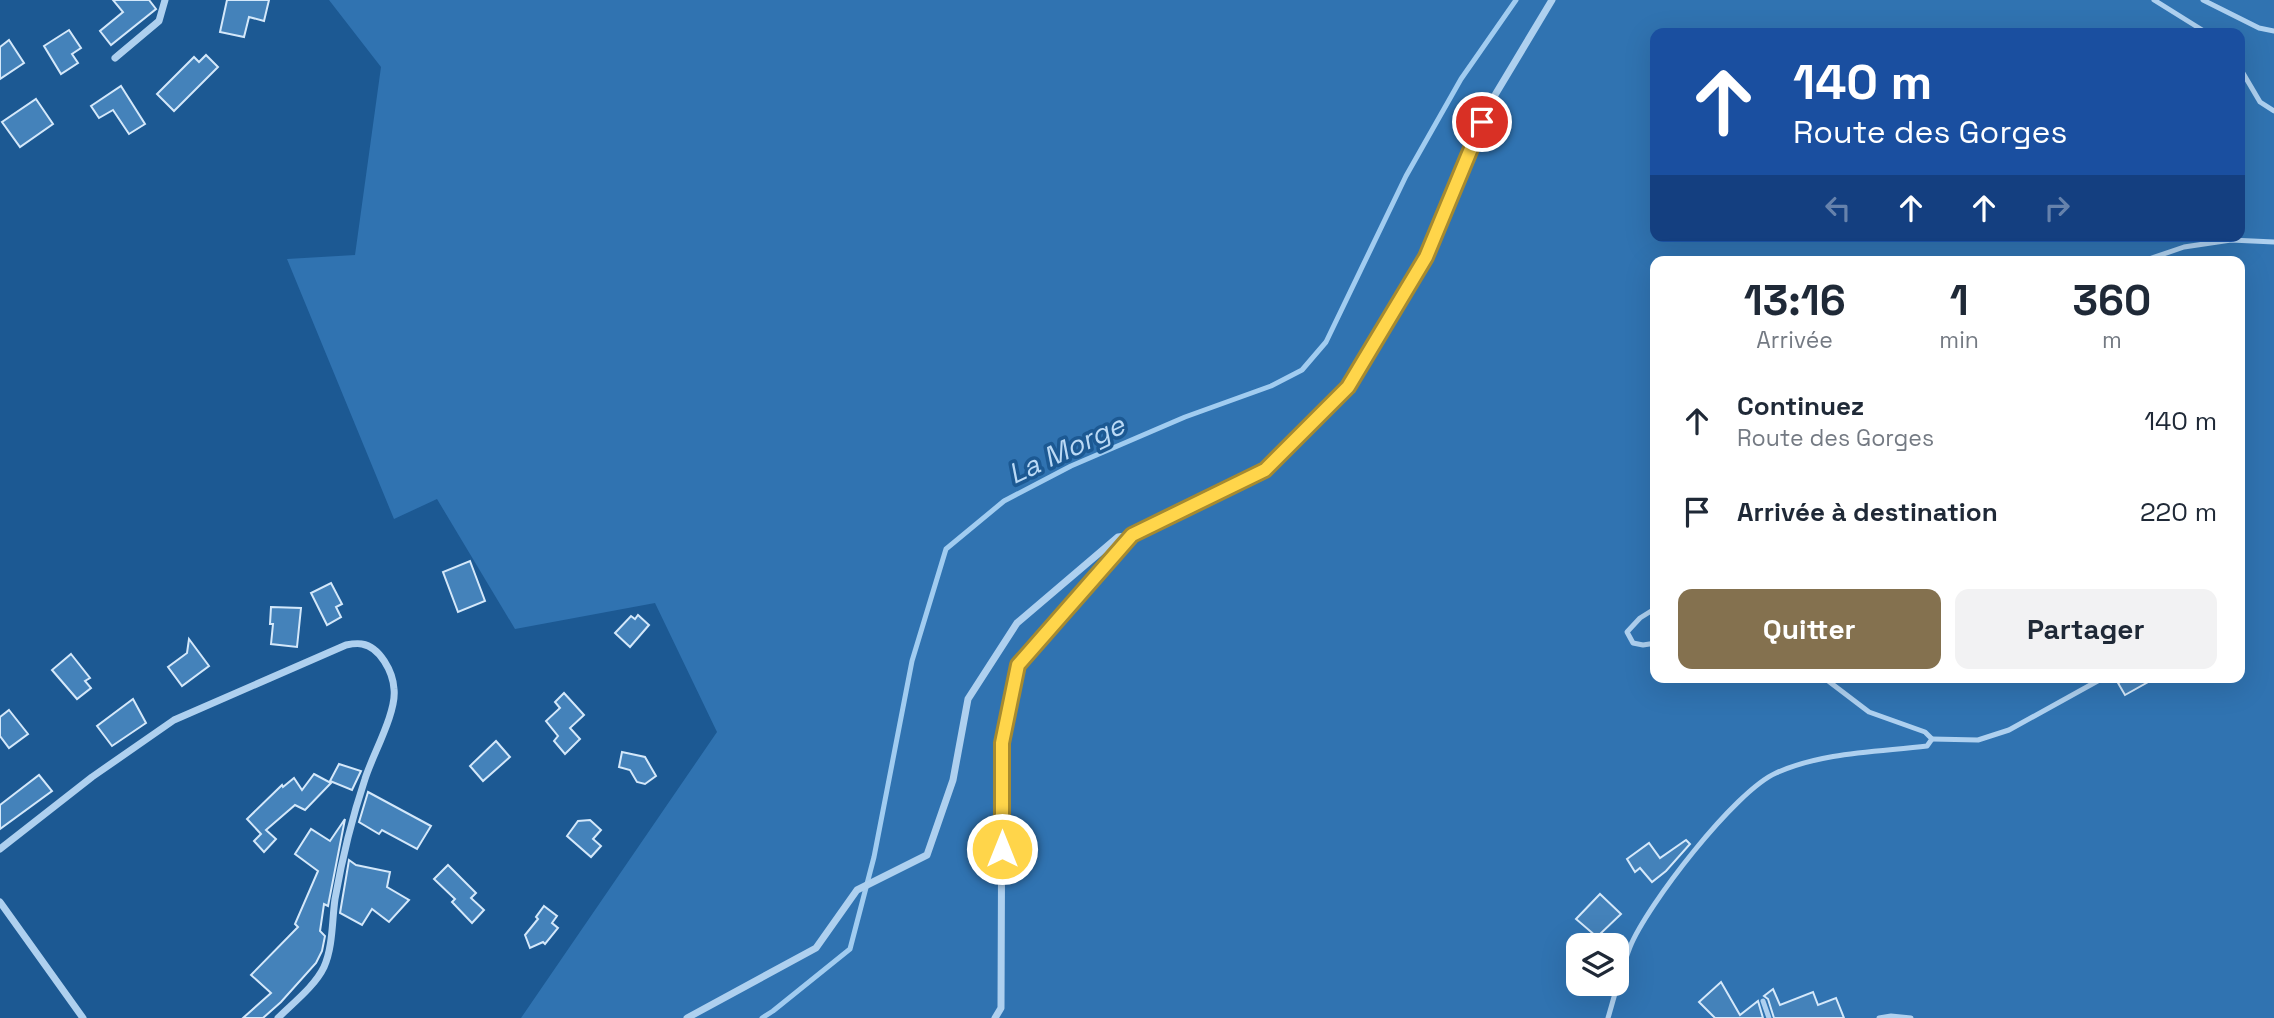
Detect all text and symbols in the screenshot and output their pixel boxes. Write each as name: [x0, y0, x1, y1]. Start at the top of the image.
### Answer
text: 140 m: [1793, 51, 1932, 113]
icon: ahead: [1678, 56, 1769, 147]
pin: [1452, 92, 1512, 152]
icon: arrive: [1463, 103, 1501, 141]
text: Route des Gorges: [1793, 112, 2067, 152]
icon: left: [1819, 189, 1857, 227]
icon: ahead: [1892, 189, 1930, 227]
icon: ahead: [1965, 189, 2003, 227]
icon: right: [2038, 189, 2076, 227]
text: 13:16: [1744, 274, 1846, 327]
text: 1: [1950, 274, 1969, 327]
text: 360: [2073, 274, 2151, 327]
text: Arrivée: [1756, 325, 1833, 355]
text: min: [1939, 325, 1979, 355]
text: m: [2102, 325, 2122, 355]
text: Continuez: [1737, 389, 1864, 423]
icon: ahead: [1678, 402, 1716, 440]
text: 140 m: [2144, 404, 2217, 438]
water label: La Morge: [1002, 406, 1131, 492]
text: Route des Gorges: [1737, 423, 1934, 453]
icon: arrive: [1678, 493, 1716, 531]
text: Arrivée à destination: [1737, 495, 1998, 529]
text: 220 m: [2140, 495, 2217, 529]
button: Quitter: [1678, 589, 1941, 669]
button: Partager: [1955, 589, 2217, 669]
position arrow: [965, 812, 1039, 886]
map controls: [1566, 933, 1629, 996]
button: layers: [1566, 933, 1629, 996]

